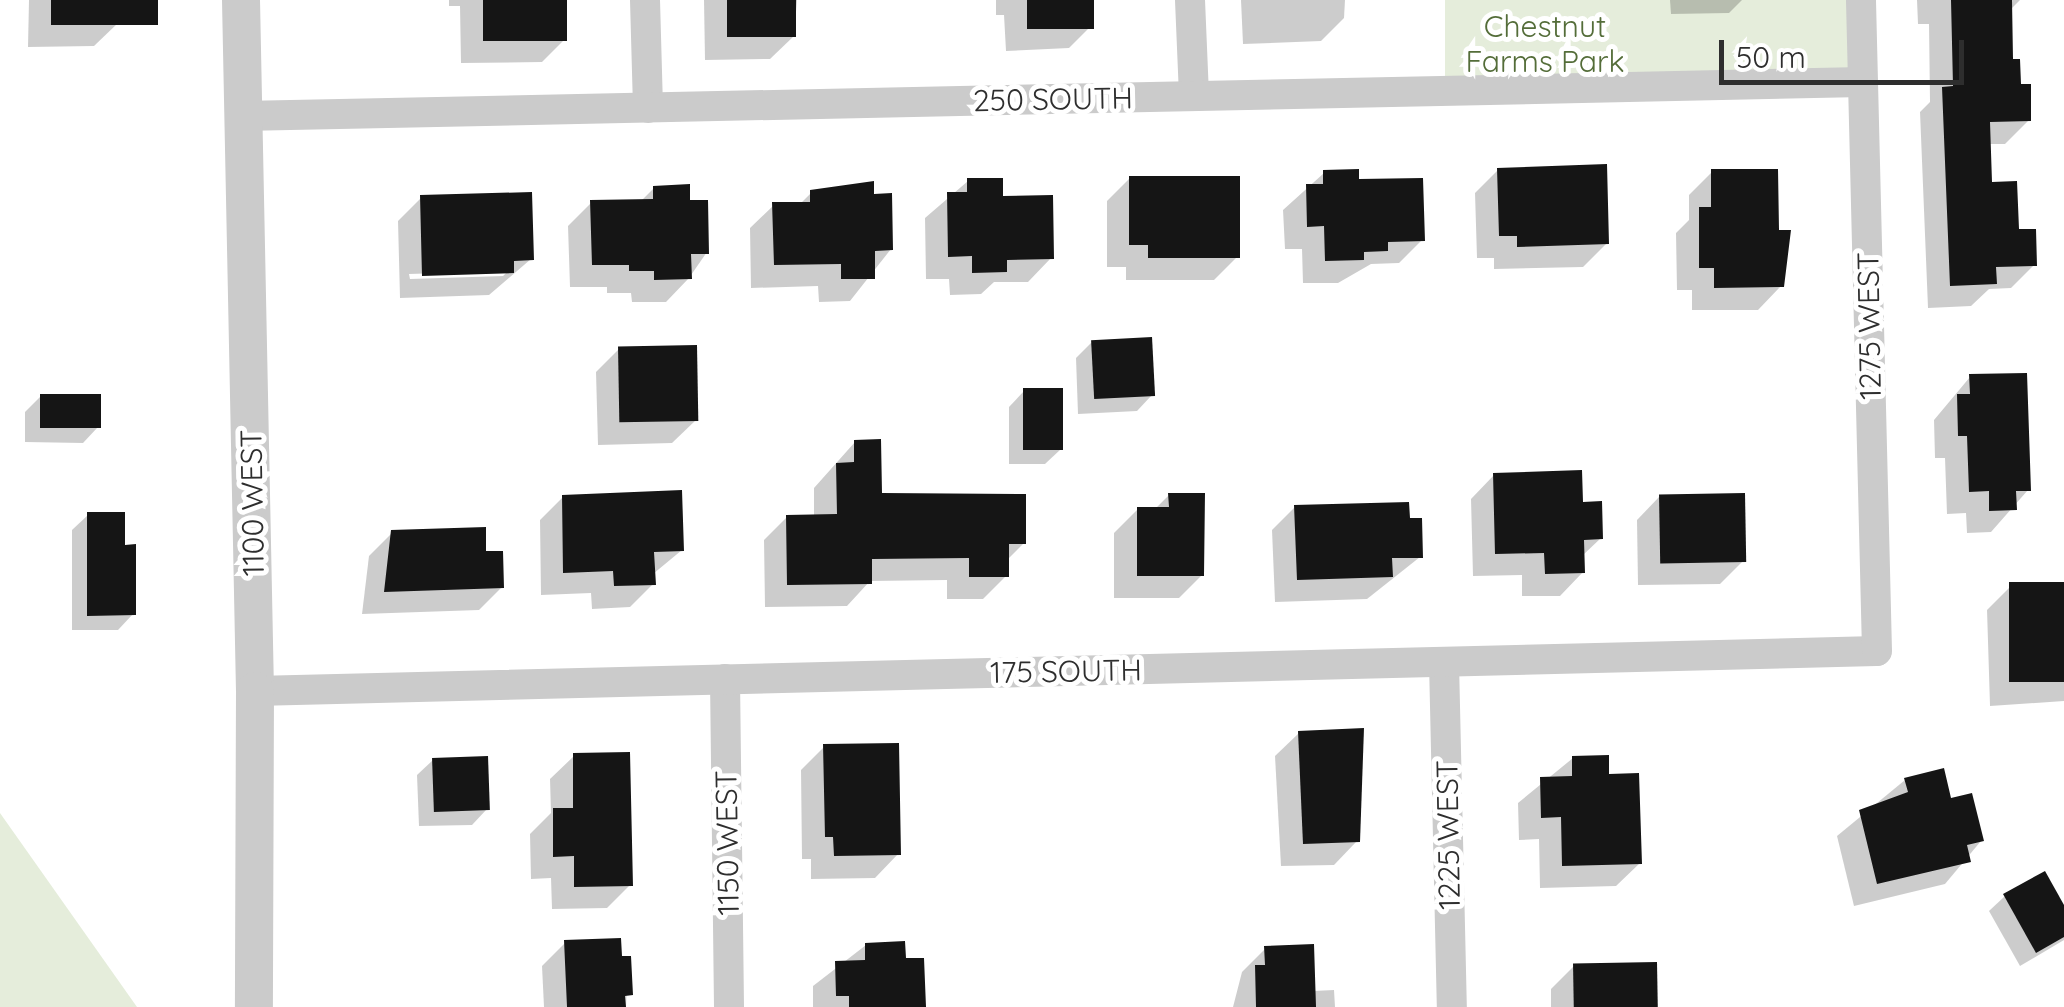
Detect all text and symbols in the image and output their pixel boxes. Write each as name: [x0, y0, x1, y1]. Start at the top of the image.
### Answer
park label: Chestnut Farms Park: [1465, 8, 1625, 78]
scale bar: [1724, 20, 1969, 82]
text: 50 m: [1736, 38, 1806, 76]
street label: 250 SOUTH: [973, 80, 1133, 118]
street label: 1275 WEST: [1850, 252, 1888, 400]
street label: 1100 WEST: [233, 429, 271, 577]
street label: 175 SOUTH: [990, 652, 1142, 690]
street label: 1225 WEST: [1429, 760, 1467, 910]
street label: 1150 WEST: [708, 770, 746, 916]

